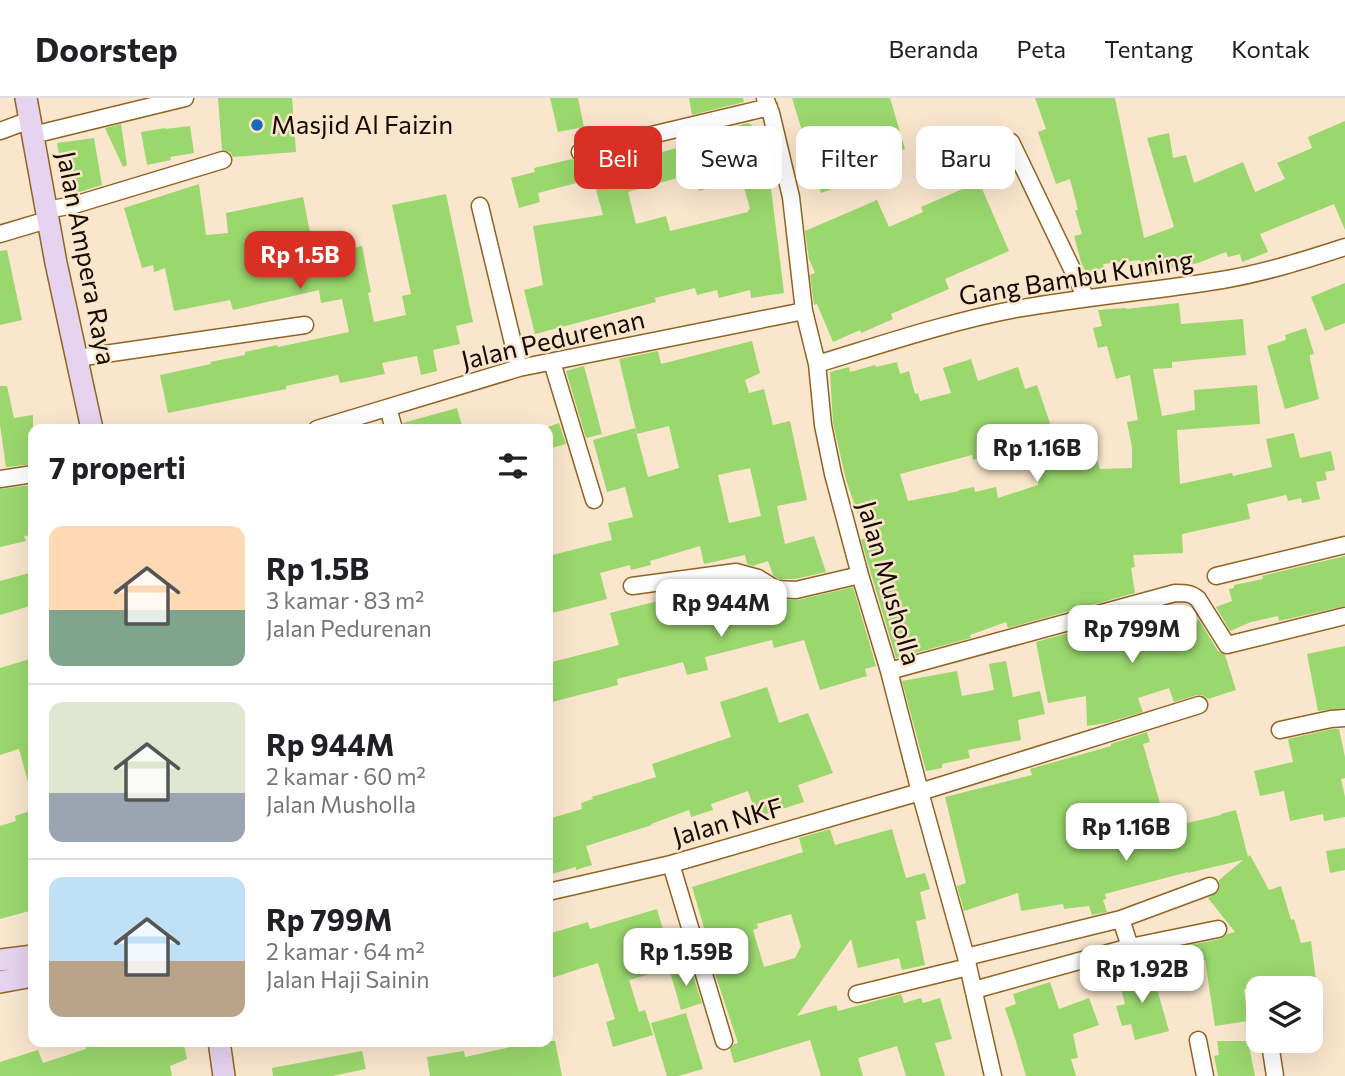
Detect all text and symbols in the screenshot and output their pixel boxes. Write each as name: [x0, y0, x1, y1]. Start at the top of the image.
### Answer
text: Doorstep: [35, 28, 178, 69]
text: Beranda: [888, 34, 979, 63]
text: Peta: [1017, 34, 1066, 63]
text: Tentang: [1104, 34, 1193, 63]
text: Kontak: [1231, 34, 1310, 63]
place label: Masjid Al Faizin: [271, 108, 453, 139]
marker: Masjid Al Faizin: [249, 117, 265, 133]
chip: Beli: [574, 126, 662, 189]
chip: Sewa: [676, 126, 782, 189]
chip: Filter: [796, 126, 902, 189]
chip: Baru: [916, 126, 1015, 189]
street label: Jalan Ampera Raya: [52, 148, 123, 367]
pin: Rp 1.5B: [235, 232, 365, 291]
text: Rp 1.5B: [260, 240, 340, 268]
street label: Gang Bambu Kuning: [956, 243, 1195, 310]
street label: Jalan Pedurenan: [458, 302, 647, 375]
pin: Rp 1.16B: [965, 424, 1109, 484]
text: Rp 1.16B: [993, 433, 1081, 461]
icon: filters: [494, 447, 532, 485]
text: 7 properti: [49, 448, 186, 485]
street label: Jalan Musholla: [852, 497, 929, 668]
text: Rp 1.5B: [266, 549, 369, 586]
icon: home: [105, 554, 189, 638]
pin: Rp 944M: [656, 580, 786, 639]
text: 3 kamar · 83 m²: [266, 586, 424, 614]
text: Rp 944M: [672, 588, 770, 616]
pin: Rp 799M: [1067, 606, 1197, 665]
text: Jalan Pedurenan: [266, 614, 432, 642]
text: Rp 799M: [1084, 614, 1180, 642]
text: Rp 944M: [266, 725, 394, 762]
icon: home: [105, 730, 189, 814]
text: 2 kamar · 60 m²: [266, 762, 426, 790]
text: Jalan Musholla: [266, 790, 416, 818]
street label: Jalan NKF: [669, 790, 786, 851]
pin: Rp 1.16B: [1054, 804, 1198, 863]
text: Rp 1.16B: [1082, 812, 1170, 840]
text: Rp 799M: [266, 900, 392, 937]
icon: home: [105, 905, 189, 989]
pin: Rp 1.59B: [614, 928, 758, 988]
text: 2 kamar · 64 m²: [266, 937, 425, 965]
text: Rp 1.59B: [639, 937, 733, 965]
pin: Rp 1.92B: [1070, 946, 1214, 1005]
text: Rp 1.92B: [1096, 954, 1188, 982]
text: Jalan Haji Sainin: [266, 965, 429, 993]
map controls: [1246, 976, 1323, 1053]
button: layers: [1246, 976, 1323, 1053]

